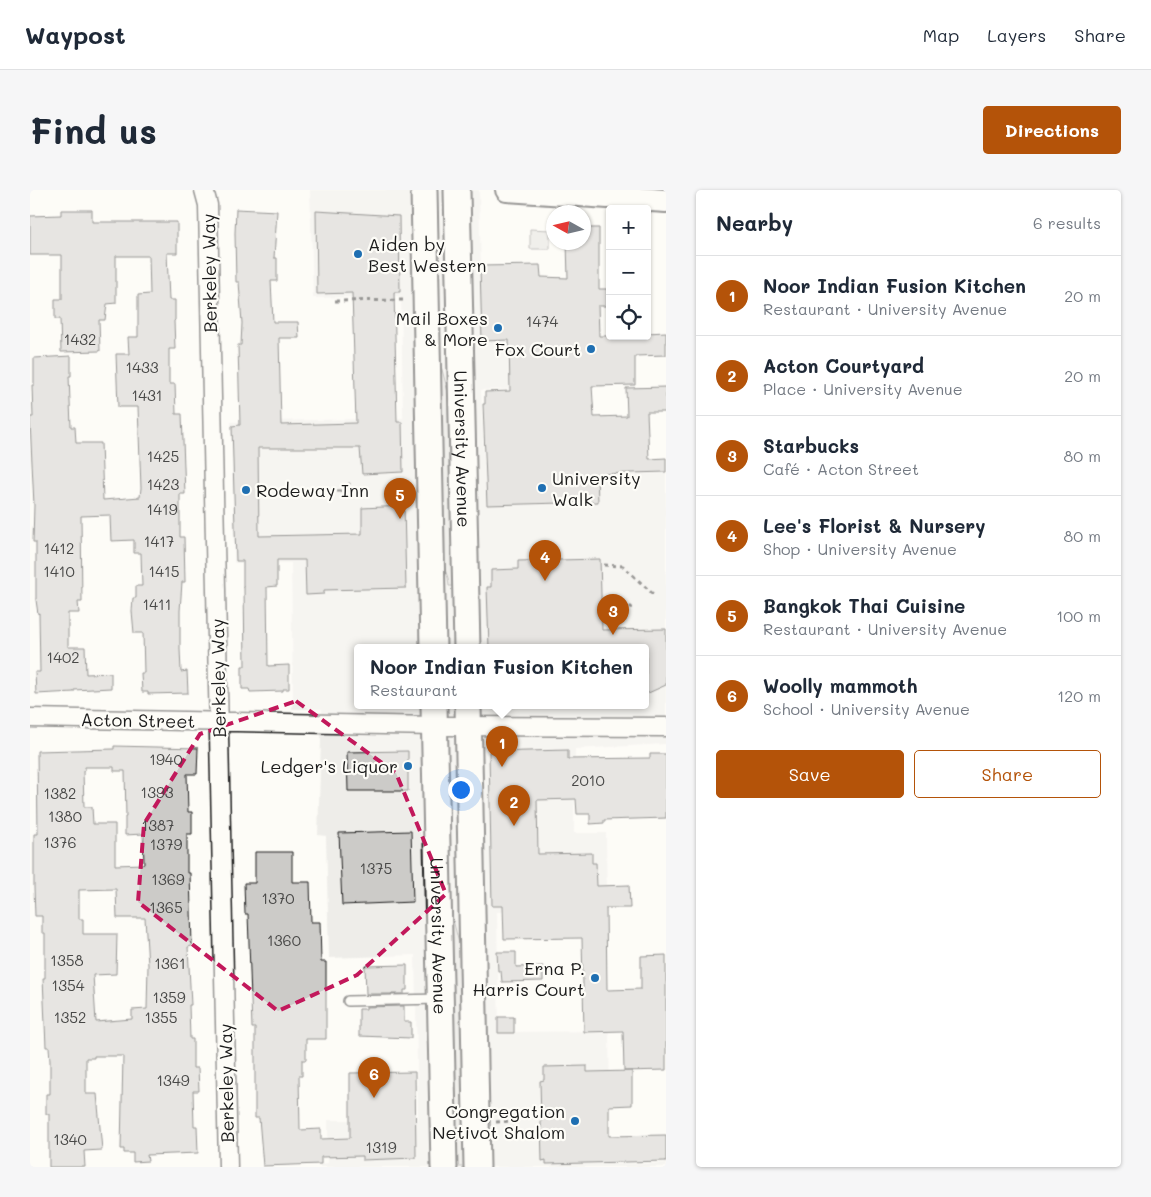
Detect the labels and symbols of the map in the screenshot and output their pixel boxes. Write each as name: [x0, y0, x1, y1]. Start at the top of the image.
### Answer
north arrow: [546, 205, 591, 250]
street label: Berkeley Way: [196, 213, 222, 333]
place label: Aiden by Best Western: [368, 232, 487, 277]
marker: Aiden by Best Western: [352, 248, 364, 260]
place label: Mail Boxes & More: [396, 306, 488, 351]
house number: 1474: [526, 311, 559, 331]
marker: Mail Boxes & More: [492, 322, 504, 334]
house number: 1432: [64, 329, 96, 349]
place label: Fox Court: [495, 337, 581, 361]
marker: Fox Court: [585, 343, 597, 355]
house number: 1433: [125, 357, 159, 377]
street label: University Avenue: [449, 370, 476, 528]
house number: 1431: [131, 385, 163, 405]
house number: 1425: [147, 446, 179, 466]
place label: University Walk: [552, 466, 641, 511]
house number: 1423: [147, 474, 180, 494]
place label: Rodeway Inn: [256, 478, 369, 502]
pin: 5: [384, 478, 416, 519]
marker: University Walk: [536, 482, 548, 494]
marker: Rodeway Inn: [240, 484, 252, 496]
house number: 1419: [146, 499, 178, 519]
house number: 1417: [144, 531, 174, 551]
house number: 1412: [44, 538, 74, 558]
pin: 4: [529, 540, 561, 581]
house number: 1410: [43, 561, 75, 581]
house number: 1415: [149, 561, 179, 581]
house number: 1411: [143, 594, 171, 614]
pin: 3: [597, 594, 629, 635]
street label: Berkeley Way: [205, 618, 231, 738]
house number: 1402: [46, 647, 80, 667]
street label: Acton Street: [80, 707, 196, 733]
pin: 1: [486, 726, 518, 767]
house number: 1940: [149, 749, 183, 769]
place label: Ledger's Liquor: [261, 754, 398, 778]
marker: Ledger's Liquor: [402, 760, 414, 772]
house number: 2010: [571, 770, 605, 790]
your location: [448, 777, 474, 803]
house number: 1393: [140, 782, 174, 802]
house number: 1382: [44, 783, 76, 803]
pin: 2: [498, 785, 530, 826]
house number: 1380: [48, 806, 82, 826]
house number: 1387: [142, 815, 174, 835]
house number: 1376: [44, 832, 76, 852]
house number: 1379: [150, 834, 182, 854]
street label: University Avenue: [425, 857, 453, 1015]
house number: 1375: [360, 858, 392, 878]
house number: 1369: [151, 869, 185, 889]
house number: 1370: [261, 888, 295, 908]
house number: 1365: [149, 897, 183, 917]
house number: 1360: [267, 930, 301, 950]
house number: 1358: [50, 950, 84, 970]
house number: 1361: [154, 953, 186, 973]
place label: Erna P. Harris Court: [473, 956, 585, 1001]
marker: Erna P. Harris Court: [589, 972, 601, 984]
house number: 1354: [51, 975, 85, 995]
house number: 1359: [152, 987, 186, 1007]
house number: 1352: [54, 1007, 86, 1027]
house number: 1355: [145, 1007, 178, 1027]
street label: Berkeley Way: [213, 1023, 239, 1143]
pin: 6: [358, 1057, 390, 1098]
house number: 1349: [156, 1070, 190, 1090]
place label: Congregation Netivot Shalom: [432, 1099, 565, 1144]
marker: Congregation Netivot Shalom: [569, 1115, 581, 1127]
house number: 1340: [53, 1129, 87, 1149]
house number: 1319: [365, 1137, 397, 1157]

